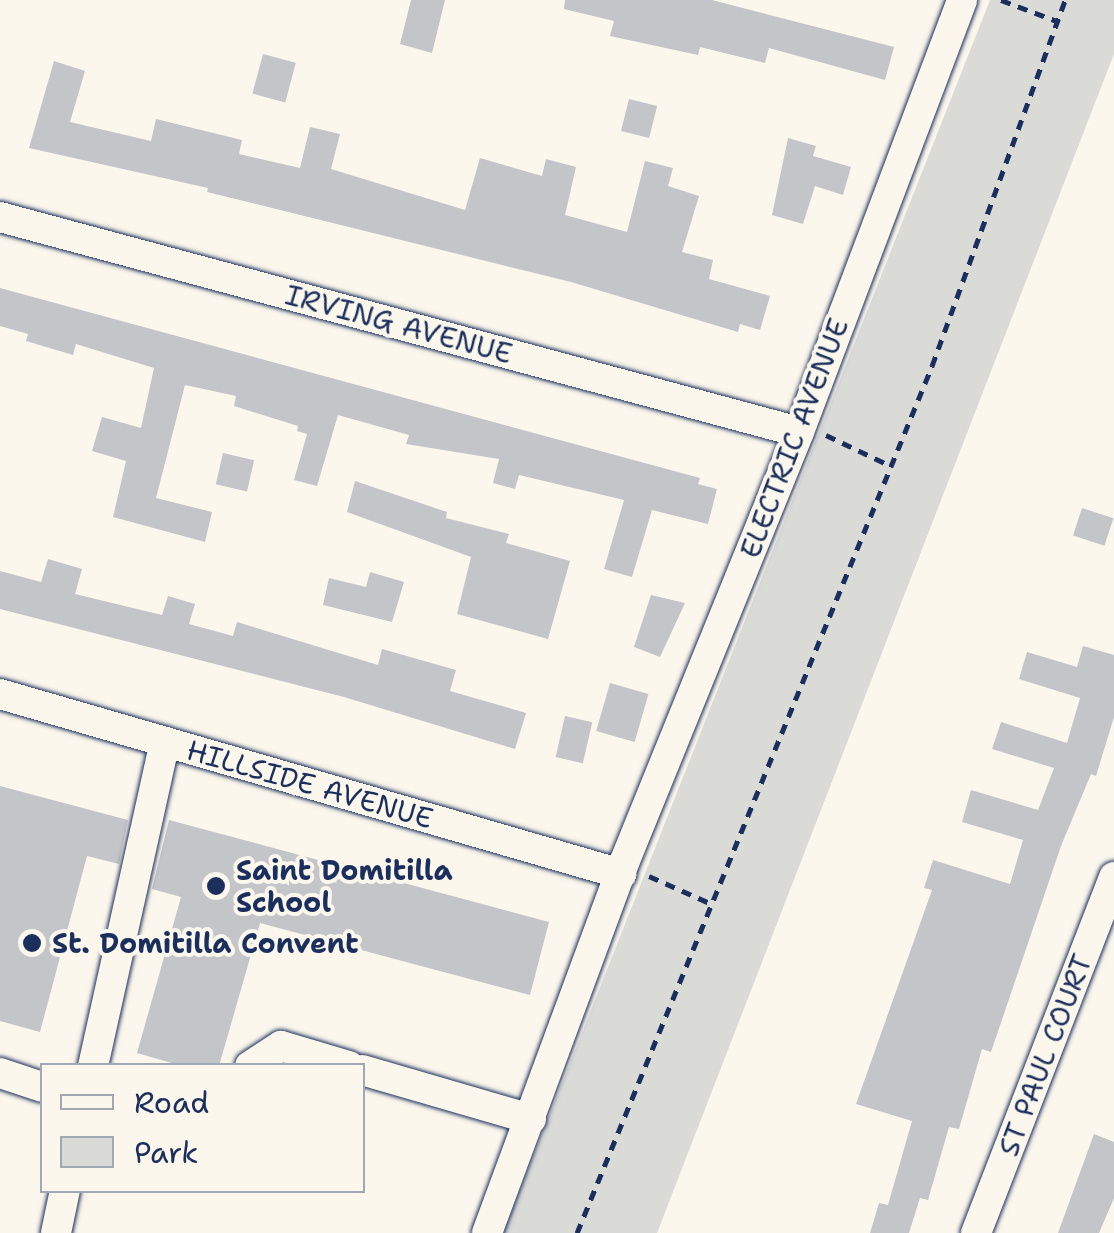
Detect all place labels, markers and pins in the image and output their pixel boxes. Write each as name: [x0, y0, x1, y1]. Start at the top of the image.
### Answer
place label: Saint Domitilla School: [236, 853, 453, 919]
marker: Saint Domitilla School: [205, 875, 227, 897]
place label: St. Domitilla Convent: [52, 926, 359, 960]
marker: St. Domitilla Convent: [21, 932, 43, 954]

